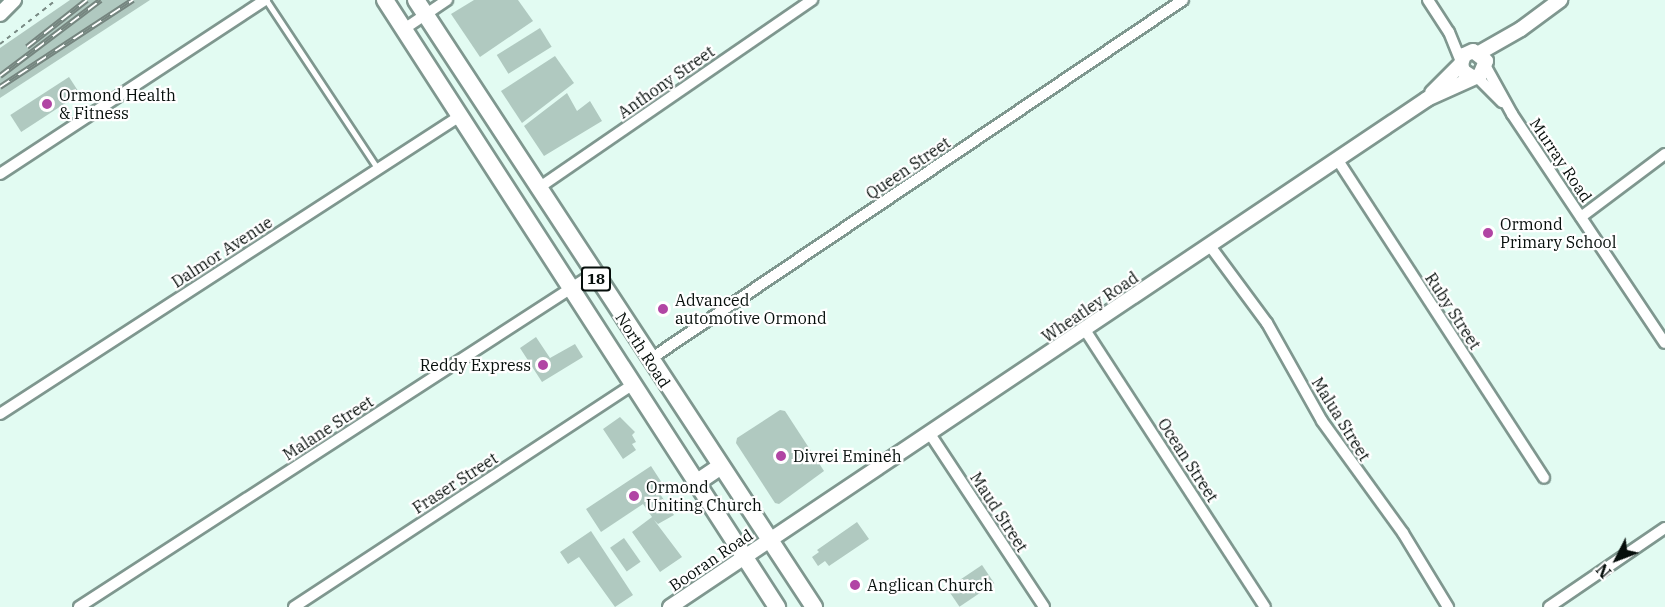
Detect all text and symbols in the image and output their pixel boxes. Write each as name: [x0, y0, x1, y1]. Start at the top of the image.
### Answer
street label: Anthony Street: [614, 42, 718, 122]
place label: Ormond Health & Fitness: [59, 85, 176, 123]
marker: Ormond Health & Fitness: [40, 97, 54, 111]
street label: Murray Road: [1526, 114, 1596, 206]
street label: Queen Street: [862, 133, 954, 203]
street label: Dalmor Avenue: [168, 212, 276, 292]
place label: Ormond Primary School: [1500, 214, 1616, 252]
marker: Ormond Primary School: [1481, 226, 1495, 240]
road number: 18: [581, 267, 611, 291]
street label: Wheatley Road: [1038, 268, 1142, 346]
street label: Ruby Street: [1421, 269, 1485, 353]
place label: Advanced automotive Ormond: [675, 290, 827, 328]
marker: Advanced automotive Ormond: [656, 302, 670, 316]
street label: North Road: [611, 309, 675, 391]
place label: Reddy Express: [420, 355, 531, 375]
marker: Reddy Express: [536, 358, 550, 372]
street label: Malua Street: [1308, 374, 1374, 464]
street label: Malane Street: [279, 392, 377, 464]
street label: Ocean Street: [1154, 415, 1222, 505]
place label: Divrei Emineh: [793, 446, 902, 466]
street label: Fraser Street: [409, 448, 501, 518]
marker: Divrei Emineh: [774, 449, 788, 463]
street label: Maud Street: [966, 469, 1032, 555]
place label: Ormond Uniting Church: [646, 477, 762, 515]
marker: Ormond Uniting Church: [627, 489, 641, 503]
street label: Booran Road: [665, 525, 757, 595]
north arrow: [1587, 529, 1647, 589]
text: N: [1592, 560, 1615, 582]
place label: Anglican Church: [867, 575, 993, 595]
marker: Anglican Church: [848, 578, 862, 592]

